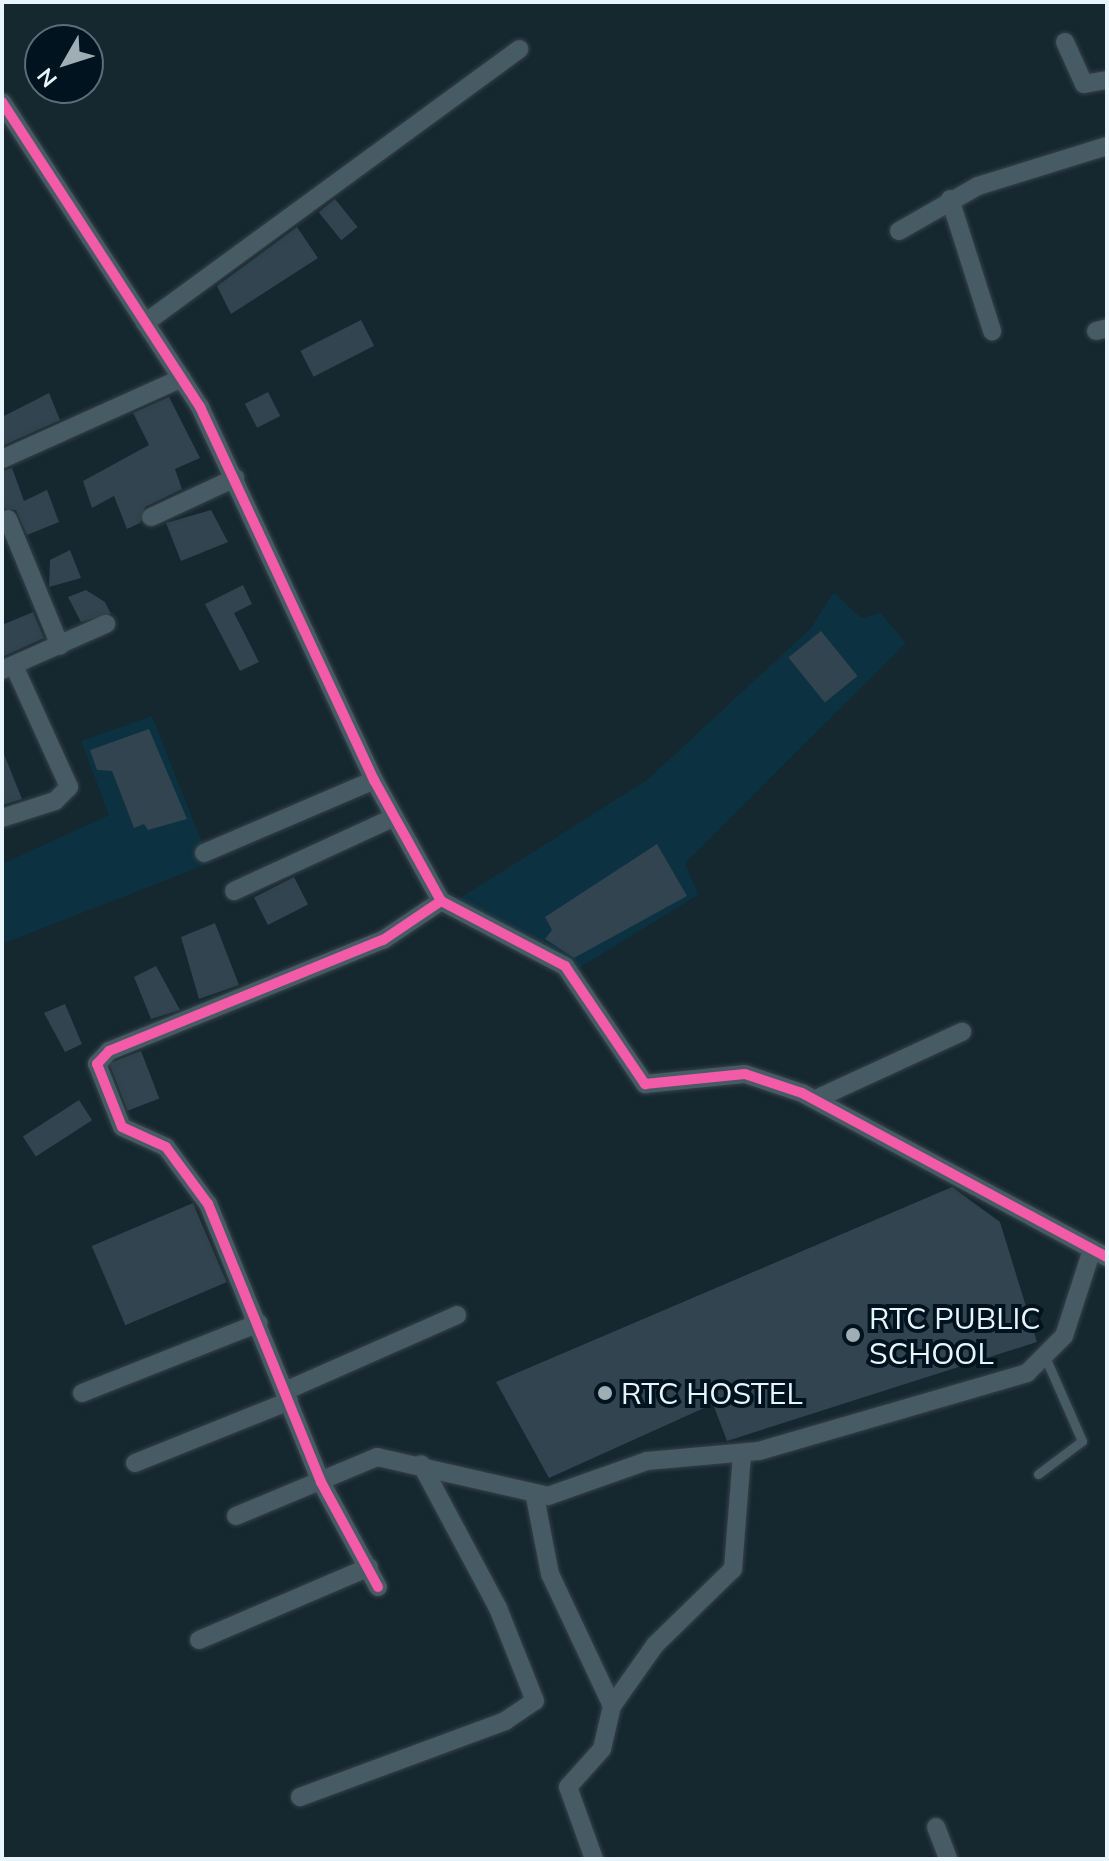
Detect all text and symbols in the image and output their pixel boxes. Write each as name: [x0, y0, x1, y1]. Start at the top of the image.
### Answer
north arrow: [24, 24, 104, 104]
text: N: [31, 63, 63, 93]
place label: RTC PUBLIC SCHOOL: [869, 1300, 1041, 1370]
marker: RTC PUBLIC SCHOOL: [844, 1326, 862, 1344]
place label: RTC HOSTEL: [621, 1375, 803, 1411]
marker: RTC HOSTEL: [596, 1384, 614, 1402]

